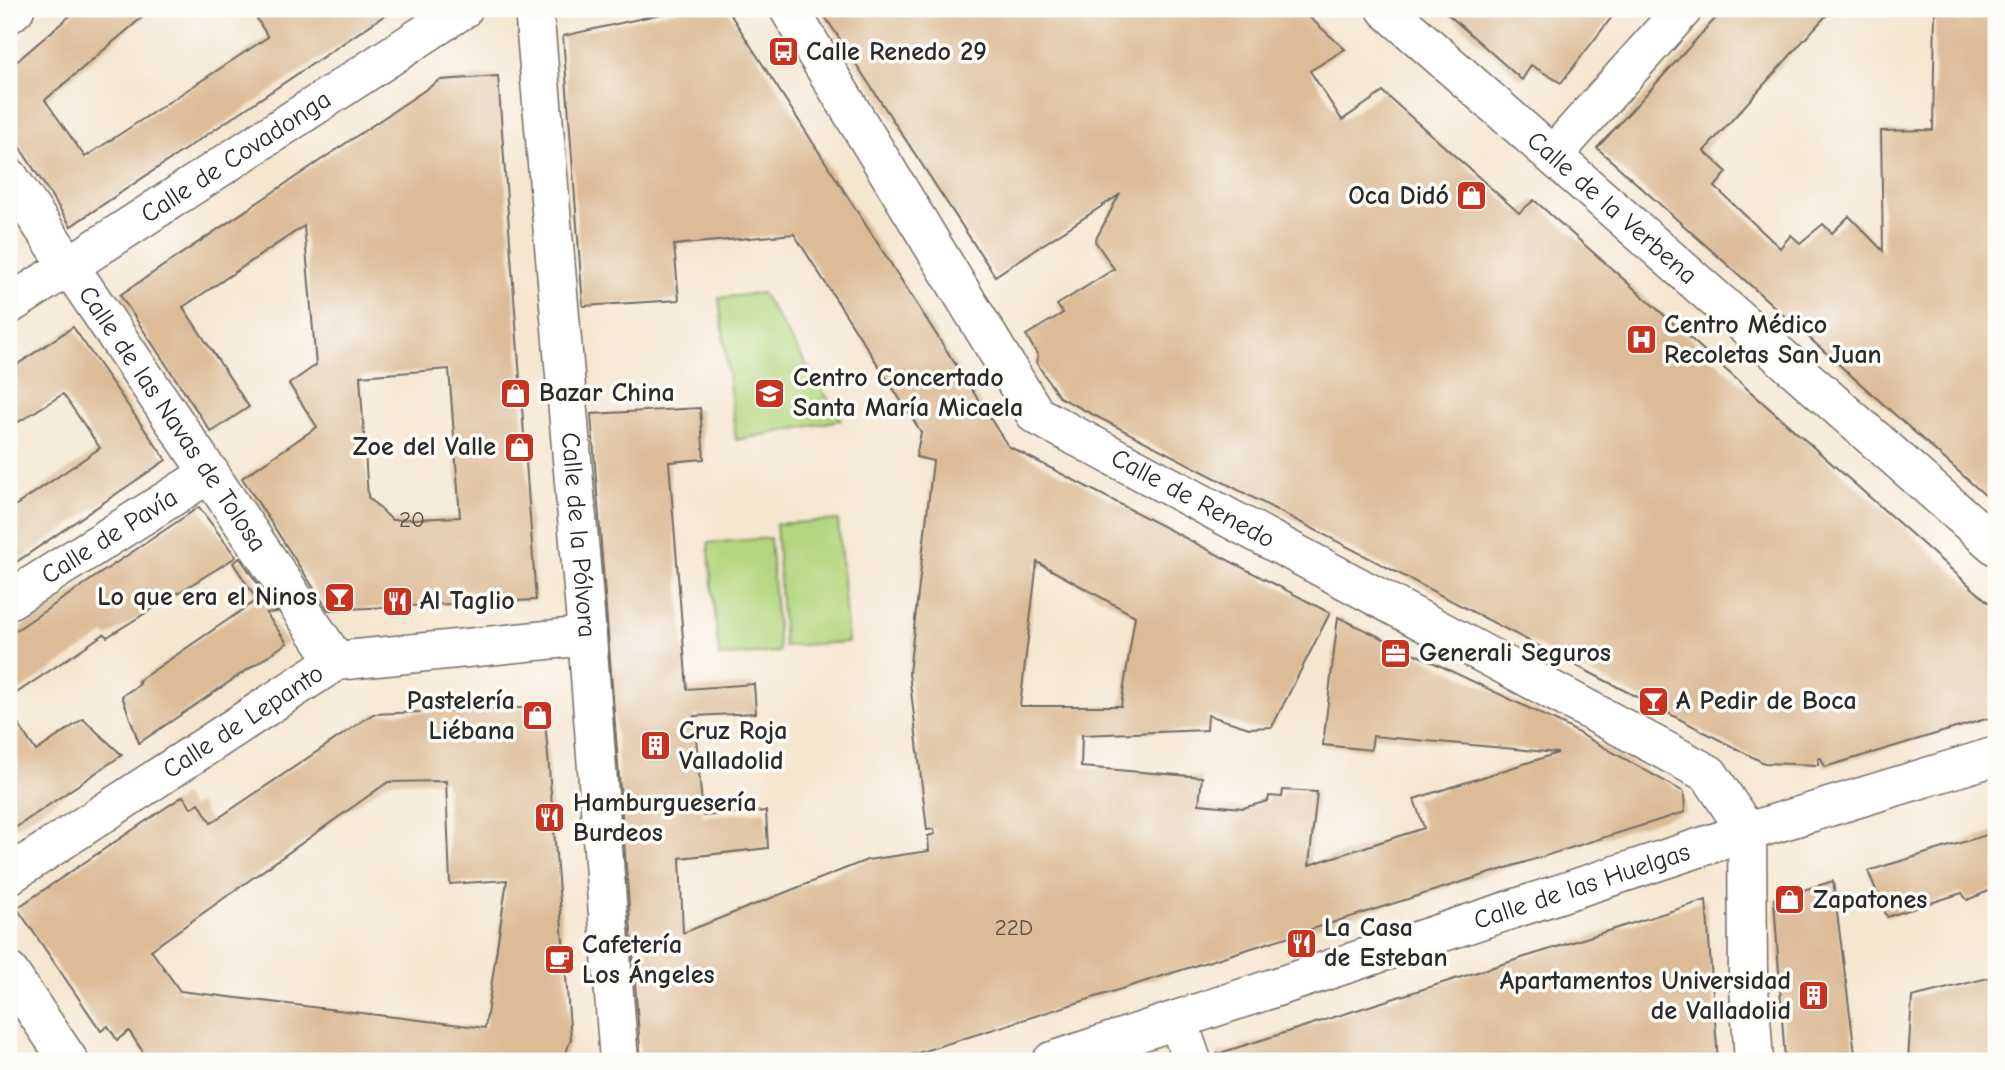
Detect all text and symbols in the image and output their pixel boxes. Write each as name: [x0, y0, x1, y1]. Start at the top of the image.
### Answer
bus stop icon: Calle Renedo 29: [766, 35, 800, 69]
place label: Calle Renedo 29: [806, 37, 987, 67]
street label: Calle de Covadonga: [136, 84, 337, 230]
street label: Calle de la Verbena: [1521, 125, 1703, 291]
shop icon: Oca Didó: [1455, 179, 1489, 213]
place label: Oca Didó: [1348, 181, 1449, 211]
street label: Calle de las Navas de Tolosa: [72, 280, 273, 558]
place label: Centro Médico Recoletas San Juan: [1664, 310, 1882, 370]
hospital icon: Centro Médico Recoletas San Juan: [1624, 323, 1658, 357]
place label: Centro Concertado Santa María Micaela: [793, 363, 1023, 423]
shop icon: Bazar China: [499, 376, 533, 410]
school or university icon: Centro Concertado Santa María Micaela: [753, 376, 787, 410]
place label: Bazar China: [539, 378, 675, 408]
shop icon: Zoe del Valle: [502, 430, 536, 464]
street label: Calle de la Pólvora: [555, 431, 602, 639]
place label: Zoe del Valle: [353, 432, 496, 462]
street label: Calle de Renedo: [1106, 443, 1280, 555]
street label: Calle de Pavía: [36, 482, 183, 591]
house number: 20: [399, 506, 425, 533]
bar icon: Lo que era el Ninos: [323, 580, 357, 614]
place label: Lo que era el Ninos: [97, 582, 317, 612]
restaurant icon: Al Taglio: [380, 584, 414, 618]
place label: Al Taglio: [420, 586, 515, 616]
office icon: Generali Seguros: [1379, 636, 1413, 670]
place label: Generali Seguros: [1419, 638, 1611, 668]
street label: Calle de Lepanto: [157, 658, 329, 785]
bar icon: A Pedir de Boca: [1636, 684, 1670, 718]
place label: Pastelería Liébana: [407, 686, 515, 746]
place label: A Pedir de Boca: [1676, 686, 1857, 716]
shop icon: Pastelería Liébana: [521, 699, 555, 733]
place label: Cruz Roja Valladolid: [679, 716, 788, 776]
building icon: Cruz Roja Valladolid: [639, 729, 673, 763]
place label: Hamburguesería Burdeos: [573, 788, 757, 848]
restaurant icon: Hamburguesería Burdeos: [533, 801, 567, 835]
street label: Calle de las Huelgas: [1470, 837, 1694, 936]
shop icon: Zapatones: [1773, 883, 1807, 917]
place label: Zapatones: [1813, 885, 1927, 915]
place label: La Casa de Esteban: [1324, 913, 1448, 973]
house number: 22D: [995, 914, 1033, 941]
restaurant icon: La Casa de Esteban: [1284, 926, 1318, 960]
place label: Cafetería Los Ángeles: [582, 930, 715, 990]
cafe icon: Cafetería Los Ángeles: [542, 943, 576, 977]
place label: Apartamentos Universidad de Valladolid: [1500, 966, 1791, 1026]
building icon: Apartamentos Universidad de Valladolid: [1797, 979, 1831, 1013]

